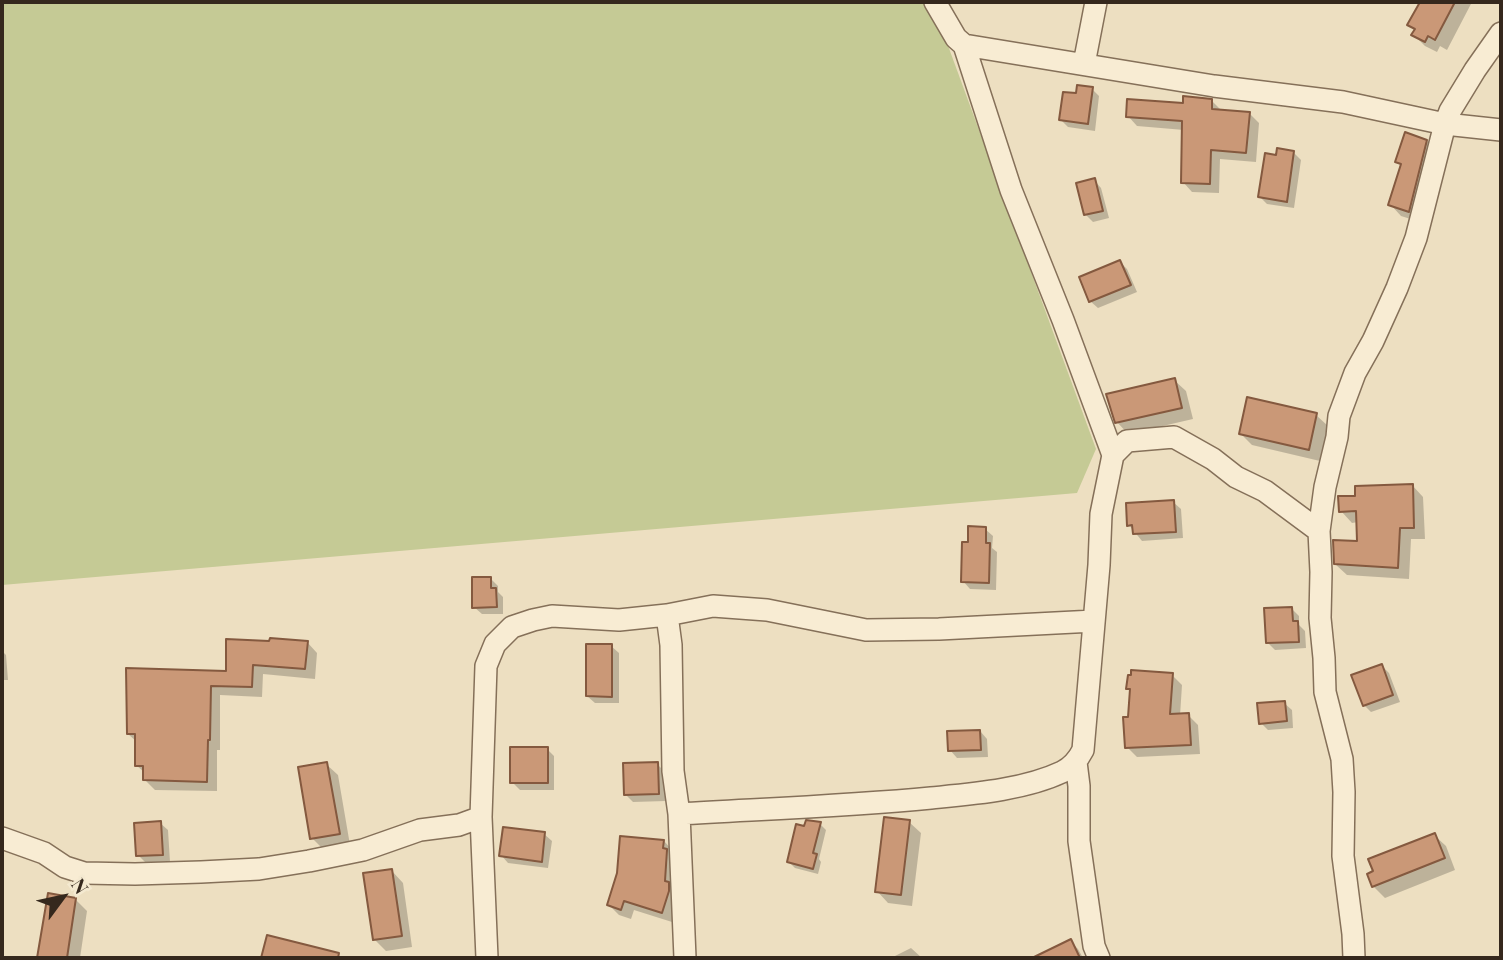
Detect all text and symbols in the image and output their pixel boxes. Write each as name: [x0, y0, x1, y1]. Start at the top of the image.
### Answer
north arrow: [28, 862, 98, 932]
text: N: [66, 873, 95, 898]

